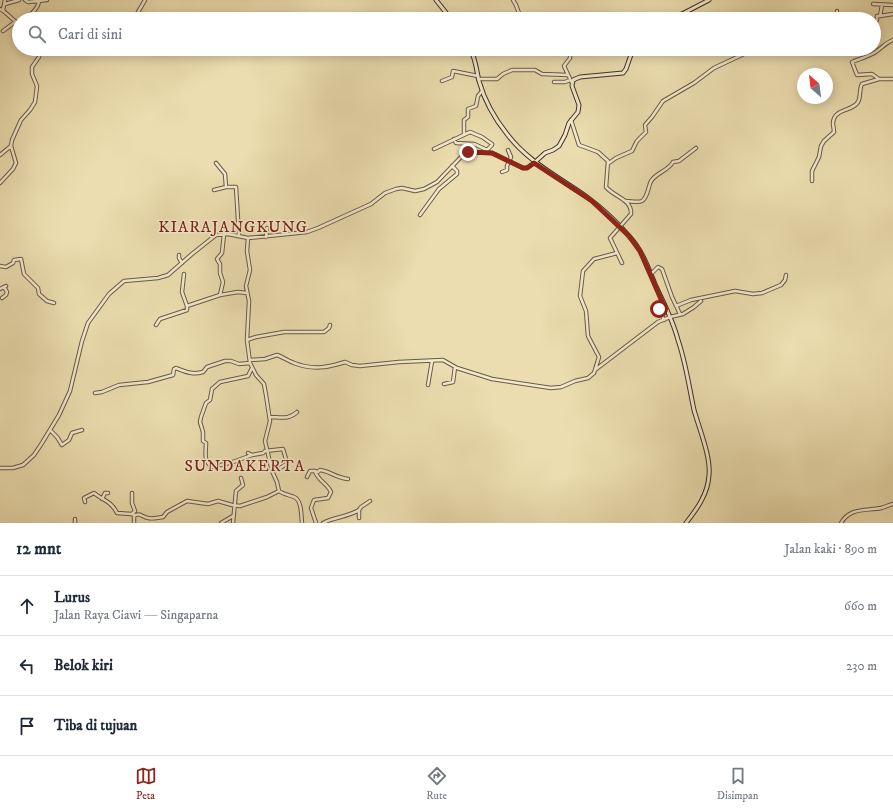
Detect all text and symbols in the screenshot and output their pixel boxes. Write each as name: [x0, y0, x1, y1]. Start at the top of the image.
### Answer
search box: [12, 12, 881, 56]
icon: search: [26, 23, 48, 45]
text: Cari di sini: [58, 25, 122, 44]
north arrow: [797, 68, 833, 104]
route end: [459, 143, 477, 161]
district label: KIARAJANGKUNG: [158, 217, 308, 237]
route start: [650, 300, 668, 318]
district label: SUNDAKERTA: [185, 456, 305, 476]
text: 12 mnt: [16, 538, 61, 560]
text: Jalan kaki · 890 m: [785, 541, 877, 557]
text: Lurus: [54, 588, 90, 607]
icon: ahead: [16, 595, 38, 617]
text: 660 m: [844, 598, 877, 614]
text: Jalan Raya Ciawi — Singaparna: [54, 607, 218, 623]
icon: left: [16, 655, 38, 677]
text: Belok kiri: [54, 656, 113, 675]
text: 230 m: [846, 658, 877, 674]
icon: arrive: [16, 715, 38, 737]
text: Tiba di tujuan: [54, 716, 137, 735]
tab: Peta: [135, 765, 157, 803]
tab: Rute: [426, 765, 448, 803]
tab: Disimpan: [717, 765, 758, 803]

